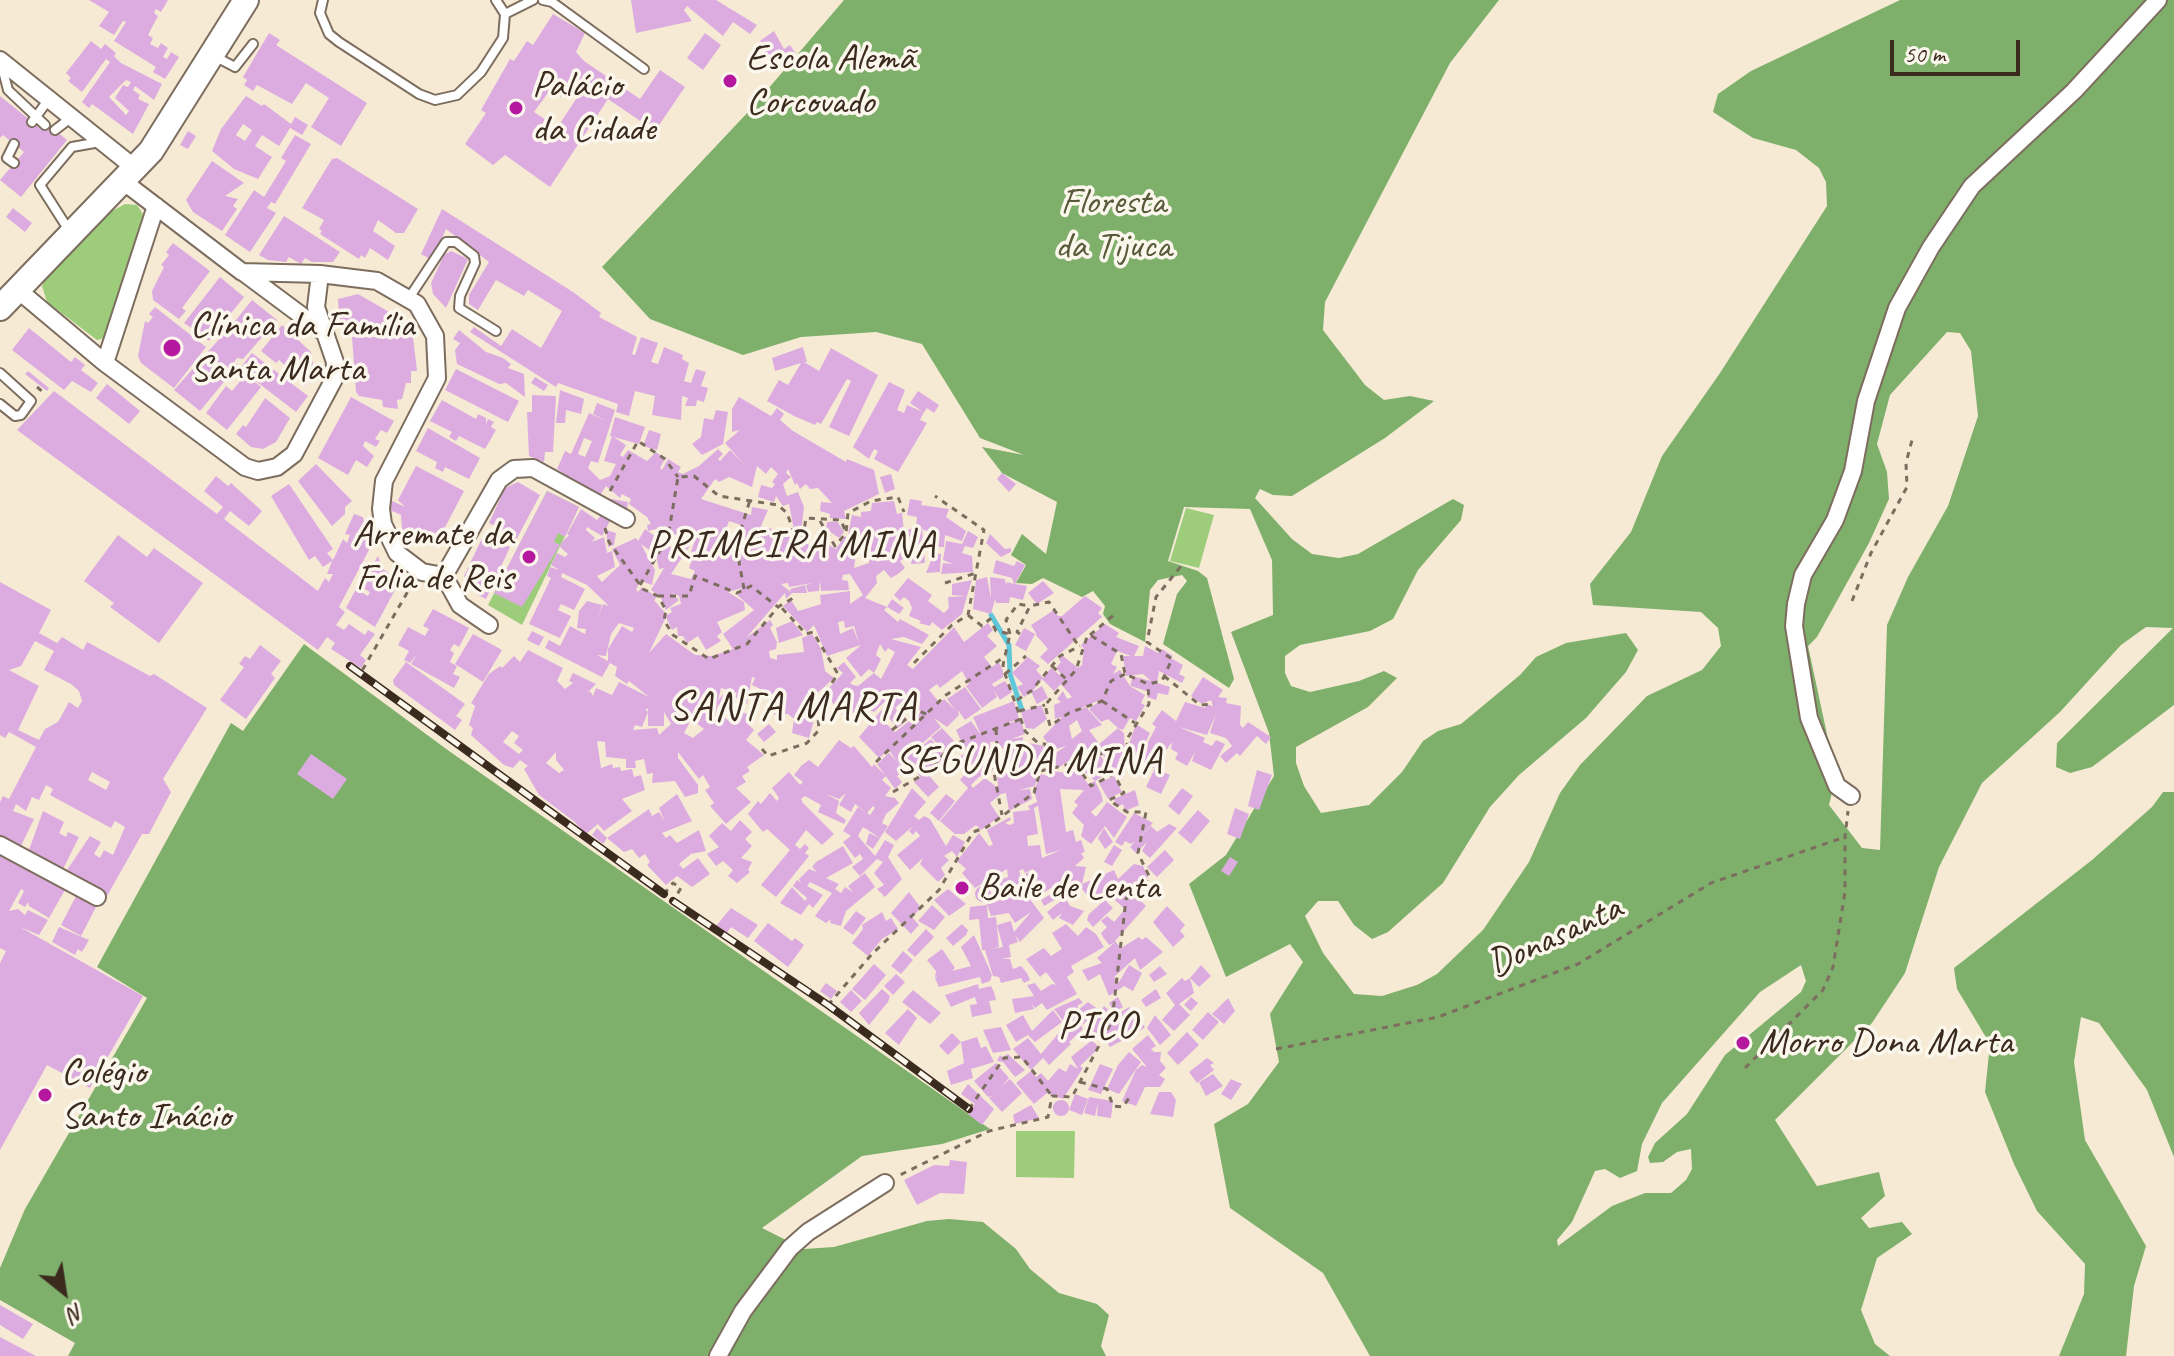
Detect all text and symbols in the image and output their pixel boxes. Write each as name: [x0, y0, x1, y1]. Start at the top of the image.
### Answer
scale bar: [1894, 24, 2024, 74]
place label: Escola Alemã Corcovado: [746, 36, 914, 126]
text: 50 m: [1904, 39, 1945, 69]
place label: Palácio da Cidade: [532, 63, 655, 152]
marker: Escola Alemã Corcovado: [721, 72, 739, 90]
marker: Palácio da Cidade: [507, 99, 525, 117]
park label: Floresta da Tijuca: [1055, 180, 1171, 270]
place label: Clínica da Família Santa Marta: [190, 303, 414, 392]
marker: Clínica da Família Santa Marta: [161, 337, 183, 359]
place label: Arremate da Folia de Reis: [352, 512, 513, 602]
district label: PRIMEIRA MINA: [650, 522, 934, 570]
marker: Arremate da Folia de Reis: [520, 548, 538, 566]
district label: SANTA MARTA: [670, 683, 916, 733]
district label: SEGUNDA MINA: [896, 738, 1162, 786]
place label: Baile de Lenta: [978, 865, 1159, 911]
marker: Baile de Lenta: [953, 879, 971, 897]
street label: Donasanta: [1481, 886, 1629, 988]
district label: PICO: [1058, 1003, 1138, 1051]
place label: Morro Dona Marta: [1759, 1020, 2012, 1066]
marker: Morro Dona Marta: [1734, 1034, 1752, 1052]
place label: Colégio Santo Inácio: [61, 1050, 231, 1140]
marker: Colégio Santo Inácio: [36, 1086, 54, 1104]
north arrow: [24, 1252, 104, 1332]
text: N: [63, 1297, 89, 1328]

